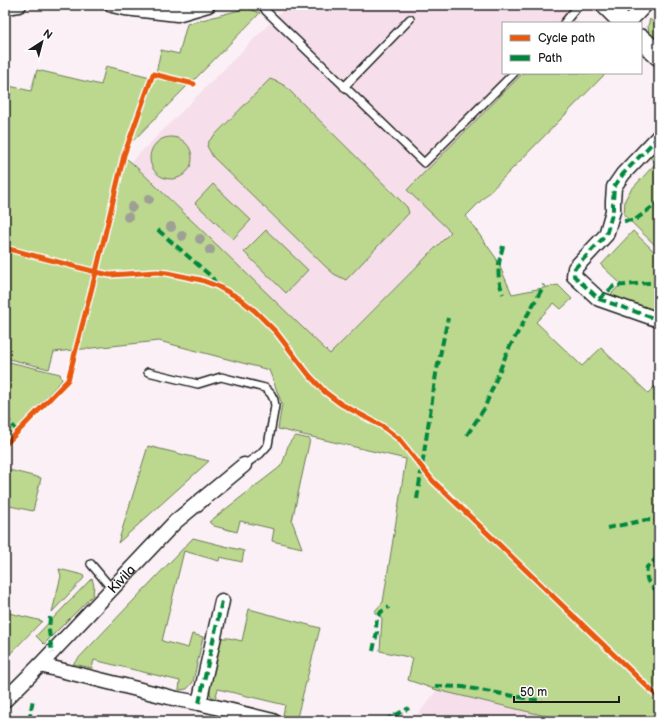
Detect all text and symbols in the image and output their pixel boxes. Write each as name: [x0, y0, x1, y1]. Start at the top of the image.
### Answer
north arrow: [22, 22, 62, 62]
legend: [502, 22, 642, 74]
text: N: [40, 27, 55, 42]
text: Cycle path: [538, 31, 595, 46]
text: Path: [538, 51, 563, 66]
street label: Kivila: [104, 561, 139, 597]
scale bar: [514, 678, 619, 704]
text: 50 m: [520, 685, 547, 700]

